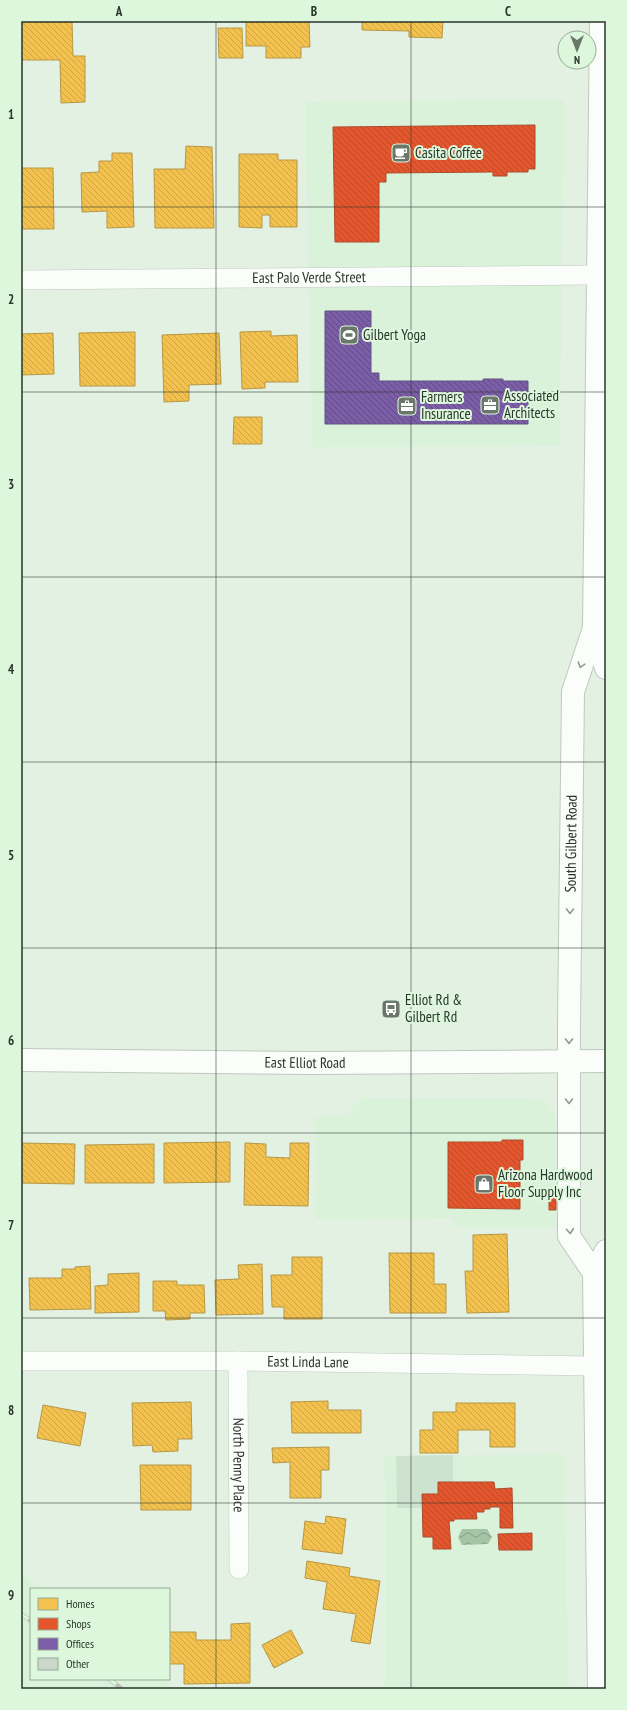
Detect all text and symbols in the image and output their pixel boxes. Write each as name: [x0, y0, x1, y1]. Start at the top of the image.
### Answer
text: A: [115, 3, 123, 20]
text: B: [311, 3, 317, 20]
text: C: [505, 3, 511, 20]
north arrow: [557, 30, 597, 70]
text: N: [574, 53, 580, 67]
text: 1: [8, 106, 14, 123]
cafe icon: Casita Coffee: [390, 142, 412, 164]
place label: Casita Coffee: [415, 143, 482, 162]
street label: East Palo Verde Street: [252, 267, 366, 287]
text: 2: [8, 291, 14, 308]
sports icon: Gilbert Yoga: [338, 324, 360, 346]
place label: Gilbert Yoga: [363, 325, 426, 344]
place label: Associated Architects: [504, 386, 559, 422]
place label: Farmers Insurance: [421, 387, 471, 423]
office icon: Associated Architects: [479, 394, 501, 416]
office icon: Farmers Insurance: [396, 395, 418, 417]
text: 3: [8, 476, 14, 493]
text: 4: [8, 661, 15, 678]
one-way arrow: [578, 662, 586, 669]
street label: South Gilbert Road: [561, 795, 581, 893]
text: 5: [8, 847, 14, 864]
one-way arrow: [566, 908, 574, 914]
place label: Elliot Rd & Gilbert Rd: [405, 990, 462, 1026]
bus stop icon: Elliot Rd & Gilbert Rd: [380, 998, 402, 1020]
text: 6: [8, 1032, 14, 1049]
one-way arrow: [565, 1038, 573, 1044]
street label: East Elliot Road: [264, 1053, 346, 1072]
one-way arrow: [565, 1098, 573, 1104]
place label: Arizona Hardwood Floor Supply Inc: [498, 1165, 593, 1201]
shop icon: Arizona Hardwood Floor Supply Inc: [473, 1173, 495, 1195]
text: 7: [8, 1217, 14, 1234]
one-way arrow: [565, 1227, 574, 1234]
street label: East Linda Lane: [267, 1351, 349, 1372]
text: 8: [8, 1402, 14, 1419]
street label: North Penny Place: [229, 1418, 249, 1512]
text: 9: [8, 1587, 14, 1604]
legend: [30, 1588, 170, 1680]
text: Homes: [66, 1596, 94, 1611]
text: Shops: [66, 1616, 91, 1631]
text: Offices: [66, 1636, 94, 1651]
text: Other: [66, 1656, 90, 1671]

